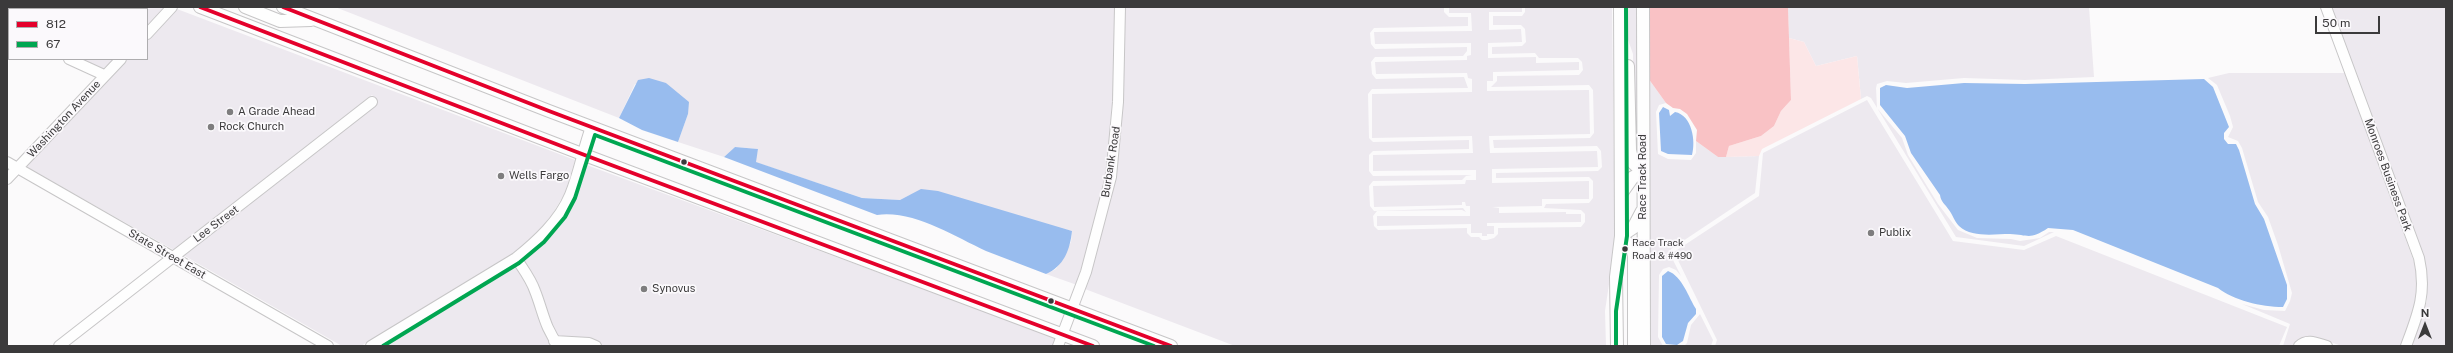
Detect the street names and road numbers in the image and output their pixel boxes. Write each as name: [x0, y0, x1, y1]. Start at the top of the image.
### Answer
street label: Washington Avenue: [25, 78, 103, 160]
street label: Monroes Business Park: [2361, 117, 2415, 233]
street label: Burbank Road: [1099, 125, 1123, 199]
street label: Race Track Road: [1636, 134, 1650, 220]
street label: Lee Street: [191, 203, 241, 245]
street label: State Street East: [126, 226, 208, 282]

